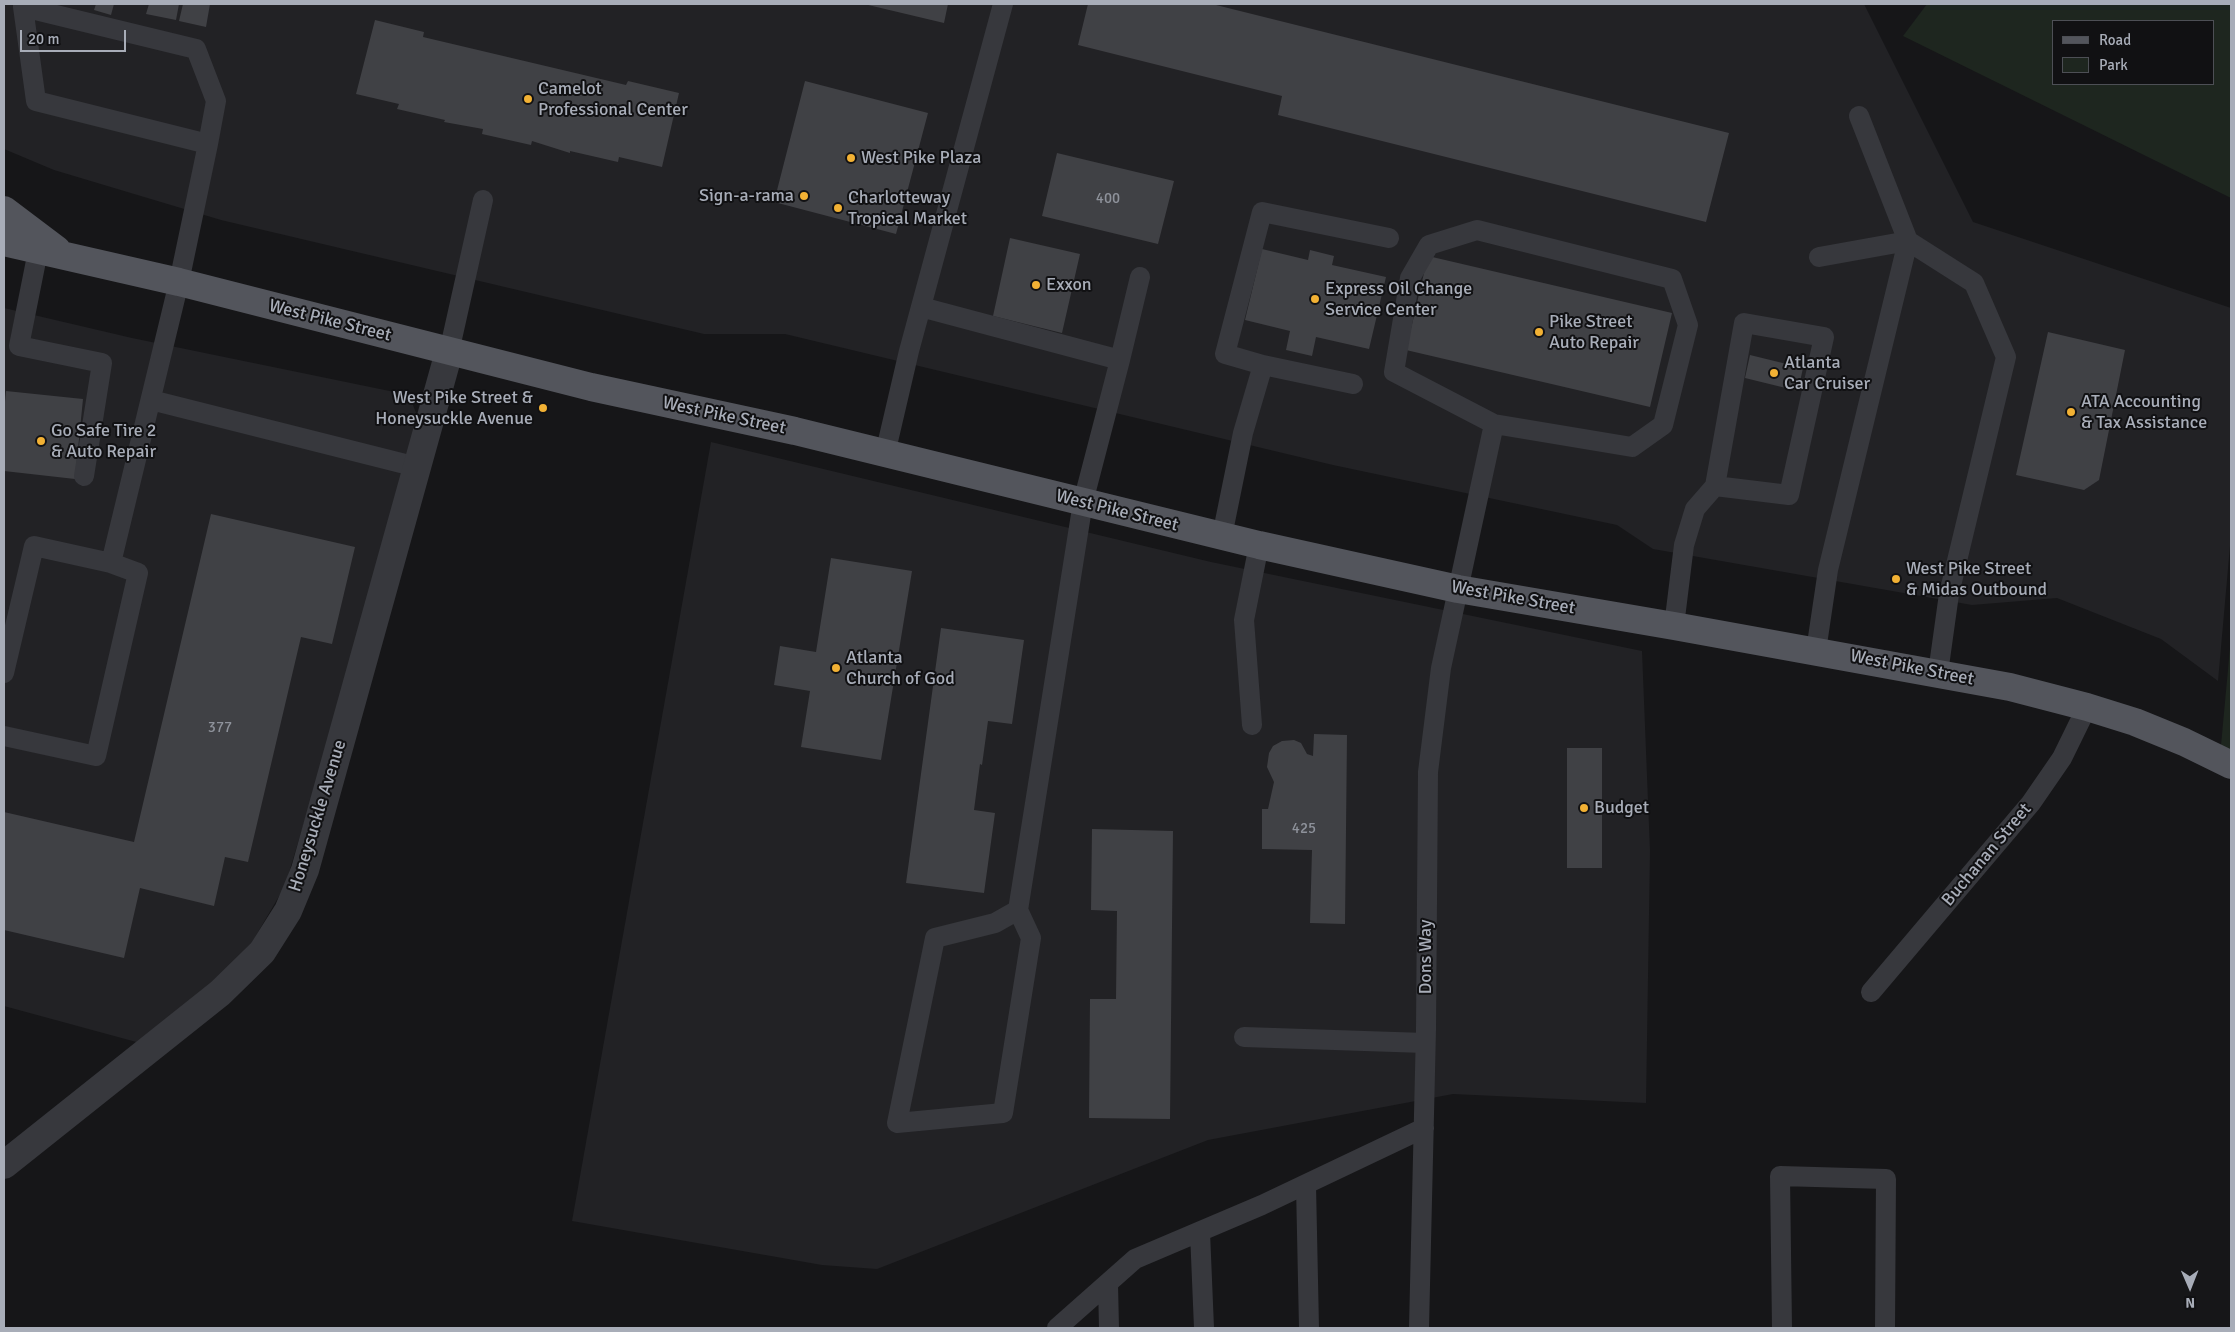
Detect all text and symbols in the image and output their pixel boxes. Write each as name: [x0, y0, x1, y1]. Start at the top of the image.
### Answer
scale bar: [22, 20, 129, 52]
legend: [2052, 20, 2215, 85]
text: 20 m: [28, 30, 59, 48]
text: Road: [2099, 31, 2131, 49]
text: Park: [2099, 56, 2128, 74]
place label: Camelot Professional Center: [538, 78, 688, 120]
marker: Camelot Professional Center: [522, 93, 534, 105]
place label: West Pike Plaza: [861, 147, 981, 169]
marker: West Pike Plaza: [845, 152, 857, 164]
place label: Sign-a-rama: [699, 185, 794, 207]
place label: Charlotteway Tropical Market: [848, 187, 967, 230]
marker: Sign-a-rama: [798, 190, 810, 202]
house number: 400: [1096, 190, 1120, 208]
marker: Charlotteway Tropical Market: [832, 202, 844, 214]
place label: Exxon: [1046, 274, 1092, 296]
place label: Express Oil Change Service Center: [1325, 278, 1472, 320]
marker: Exxon: [1030, 279, 1042, 291]
marker: Express Oil Change Service Center: [1309, 293, 1321, 305]
street label: West Pike Street: [267, 295, 393, 347]
place label: Pike Street Auto Repair: [1549, 311, 1639, 354]
marker: Pike Street Auto Repair: [1533, 326, 1545, 338]
place label: Atlanta Car Cruiser: [1784, 352, 1870, 394]
marker: Atlanta Car Cruiser: [1768, 367, 1780, 379]
place label: West Pike Street & Honeysuckle Avenue: [375, 387, 533, 429]
place label: ATA Accounting & Tax Assistance: [2081, 391, 2207, 434]
street label: West Pike Street: [660, 392, 788, 440]
marker: West Pike Street & Honeysuckle Avenue: [537, 402, 549, 414]
marker: ATA Accounting & Tax Assistance: [2065, 406, 2077, 418]
place label: Go Safe Tire 2 & Auto Repair: [51, 420, 157, 462]
marker: Go Safe Tire 2 & Auto Repair: [35, 435, 47, 447]
street label: West Pike Street: [1054, 485, 1180, 537]
place label: West Pike Street & Midas Outbound: [1906, 558, 2047, 600]
marker: West Pike Street & Midas Outbound: [1890, 573, 1902, 585]
street label: West Pike Street: [1449, 576, 1577, 620]
street label: West Pike Street: [1848, 645, 1976, 691]
place label: Atlanta Church of God: [846, 647, 955, 690]
marker: Atlanta Church of God: [830, 662, 842, 674]
house number: 377: [208, 719, 232, 737]
street label: Honeysuckle Avenue: [285, 737, 351, 895]
place label: Budget: [1594, 797, 1649, 819]
street label: Buchanan Street: [1938, 799, 2036, 911]
marker: Budget: [1578, 802, 1590, 814]
house number: 425: [1292, 820, 1316, 838]
street label: Dons Way: [1415, 920, 1437, 994]
north arrow: [2165, 1262, 2215, 1312]
text: N: [2185, 1294, 2195, 1311]

